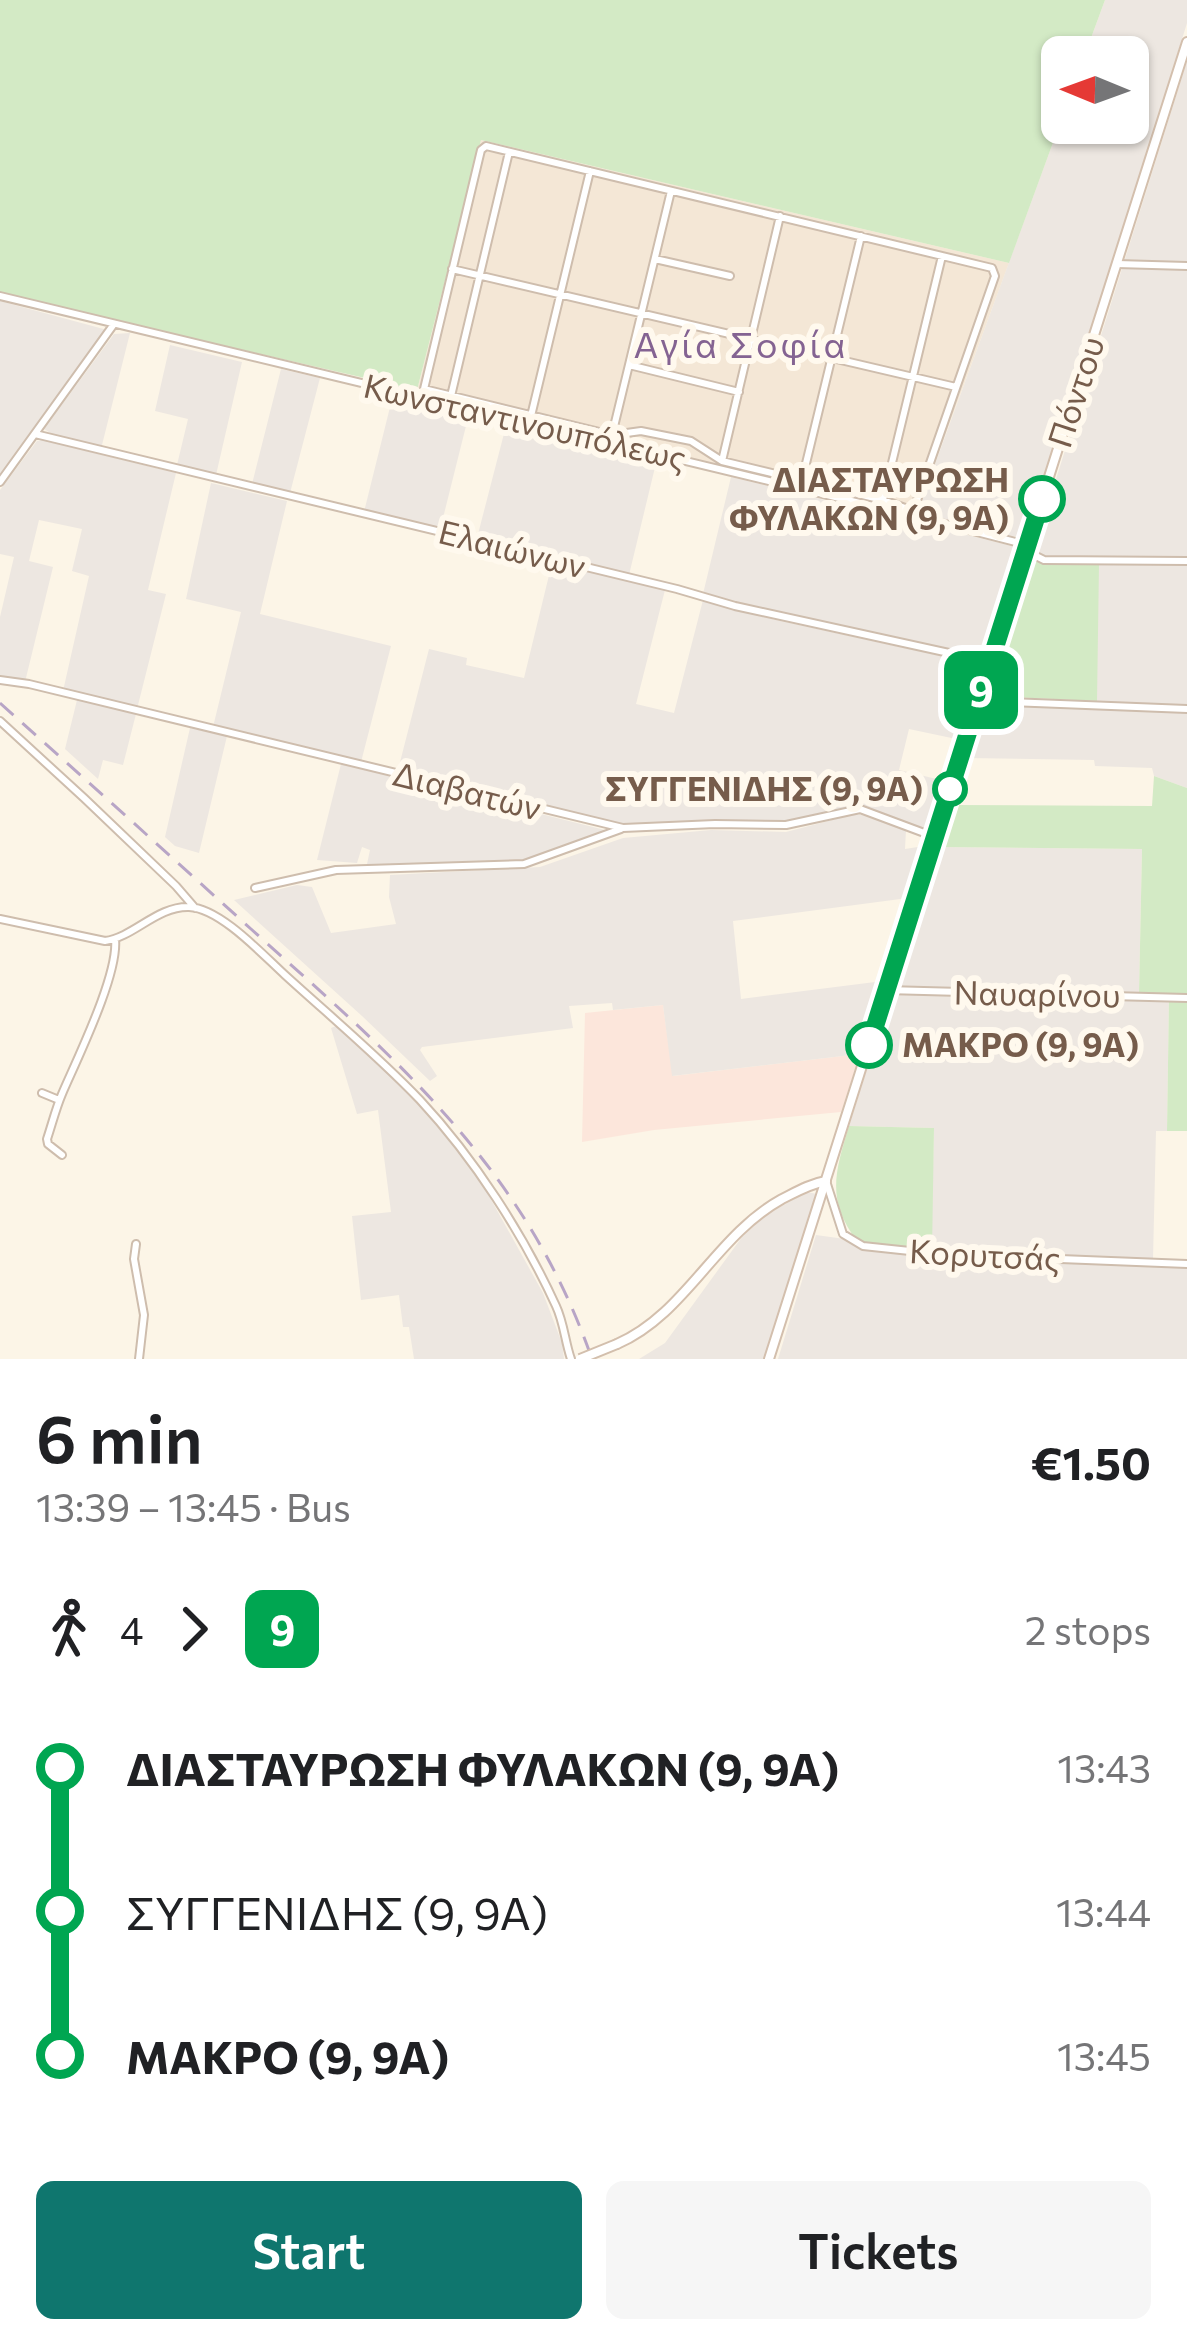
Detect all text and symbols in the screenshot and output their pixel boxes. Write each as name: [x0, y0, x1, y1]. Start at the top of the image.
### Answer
north arrow: [1041, 36, 1149, 144]
map controls: [1041, 36, 1149, 144]
district label: Αγία Σοφία: [634, 321, 849, 365]
street label: Πόντου: [1037, 331, 1112, 452]
street label: Κωνσταντινουπόλεως: [360, 363, 690, 478]
place label: ΔΙΑΣΤΑΥΡΩΣΗ ΦΥΛΑΚΩΝ (9, 9Α): [729, 458, 1009, 537]
marker: ΔΙΑΣΤΑΥΡΩΣΗ ΦΥΛΑΚΩΝ (9, 9Α): [1020, 477, 1064, 521]
street label: Ελαιώνων: [435, 510, 590, 586]
line badge: 9: [942, 651, 1020, 729]
text: 9: [968, 664, 994, 716]
street label: Διαβατών: [389, 751, 546, 828]
place label: ΣΥΓΓΕΝΙΔΗΣ (9, 9Α): [605, 767, 923, 808]
marker: ΣΥΓΓΕΝΙΔΗΣ (9, 9Α): [934, 773, 966, 805]
street label: Ναυαρίνου: [953, 971, 1121, 1014]
marker: ΜΑΚΡΟ (9, 9Α): [847, 1023, 891, 1067]
place label: ΜΑΚΡΟ (9, 9Α): [902, 1023, 1139, 1064]
street label: Κορυτσάς: [908, 1229, 1062, 1278]
text: 6 min: [36, 1396, 203, 1477]
text: €1.50: [1031, 1434, 1151, 1489]
text: 13:39 – 13:45 · Bus: [36, 1482, 351, 1530]
icon: walk: [36, 1596, 102, 1662]
icon: forward: [161, 1596, 227, 1662]
text: 9: [269, 1603, 295, 1655]
text: 4: [120, 1605, 143, 1653]
text: 2 stops: [1025, 1605, 1151, 1653]
text: ΔΙΑΣΤΑΥΡΩΣΗ ΦΥΛΑΚΩΝ (9, 9Α): [126, 1740, 839, 1795]
text: 13:43: [1057, 1743, 1151, 1791]
text: ΣΥΓΓΕΝΙΔΗΣ (9, 9Α): [126, 1884, 548, 1939]
text: 13:44: [1056, 1887, 1151, 1935]
text: ΜΑΚΡΟ (9, 9Α): [126, 2028, 449, 2083]
text: 13:45: [1057, 2031, 1151, 2079]
button: Start: [36, 2181, 582, 2319]
button: Tickets: [606, 2181, 1151, 2319]

